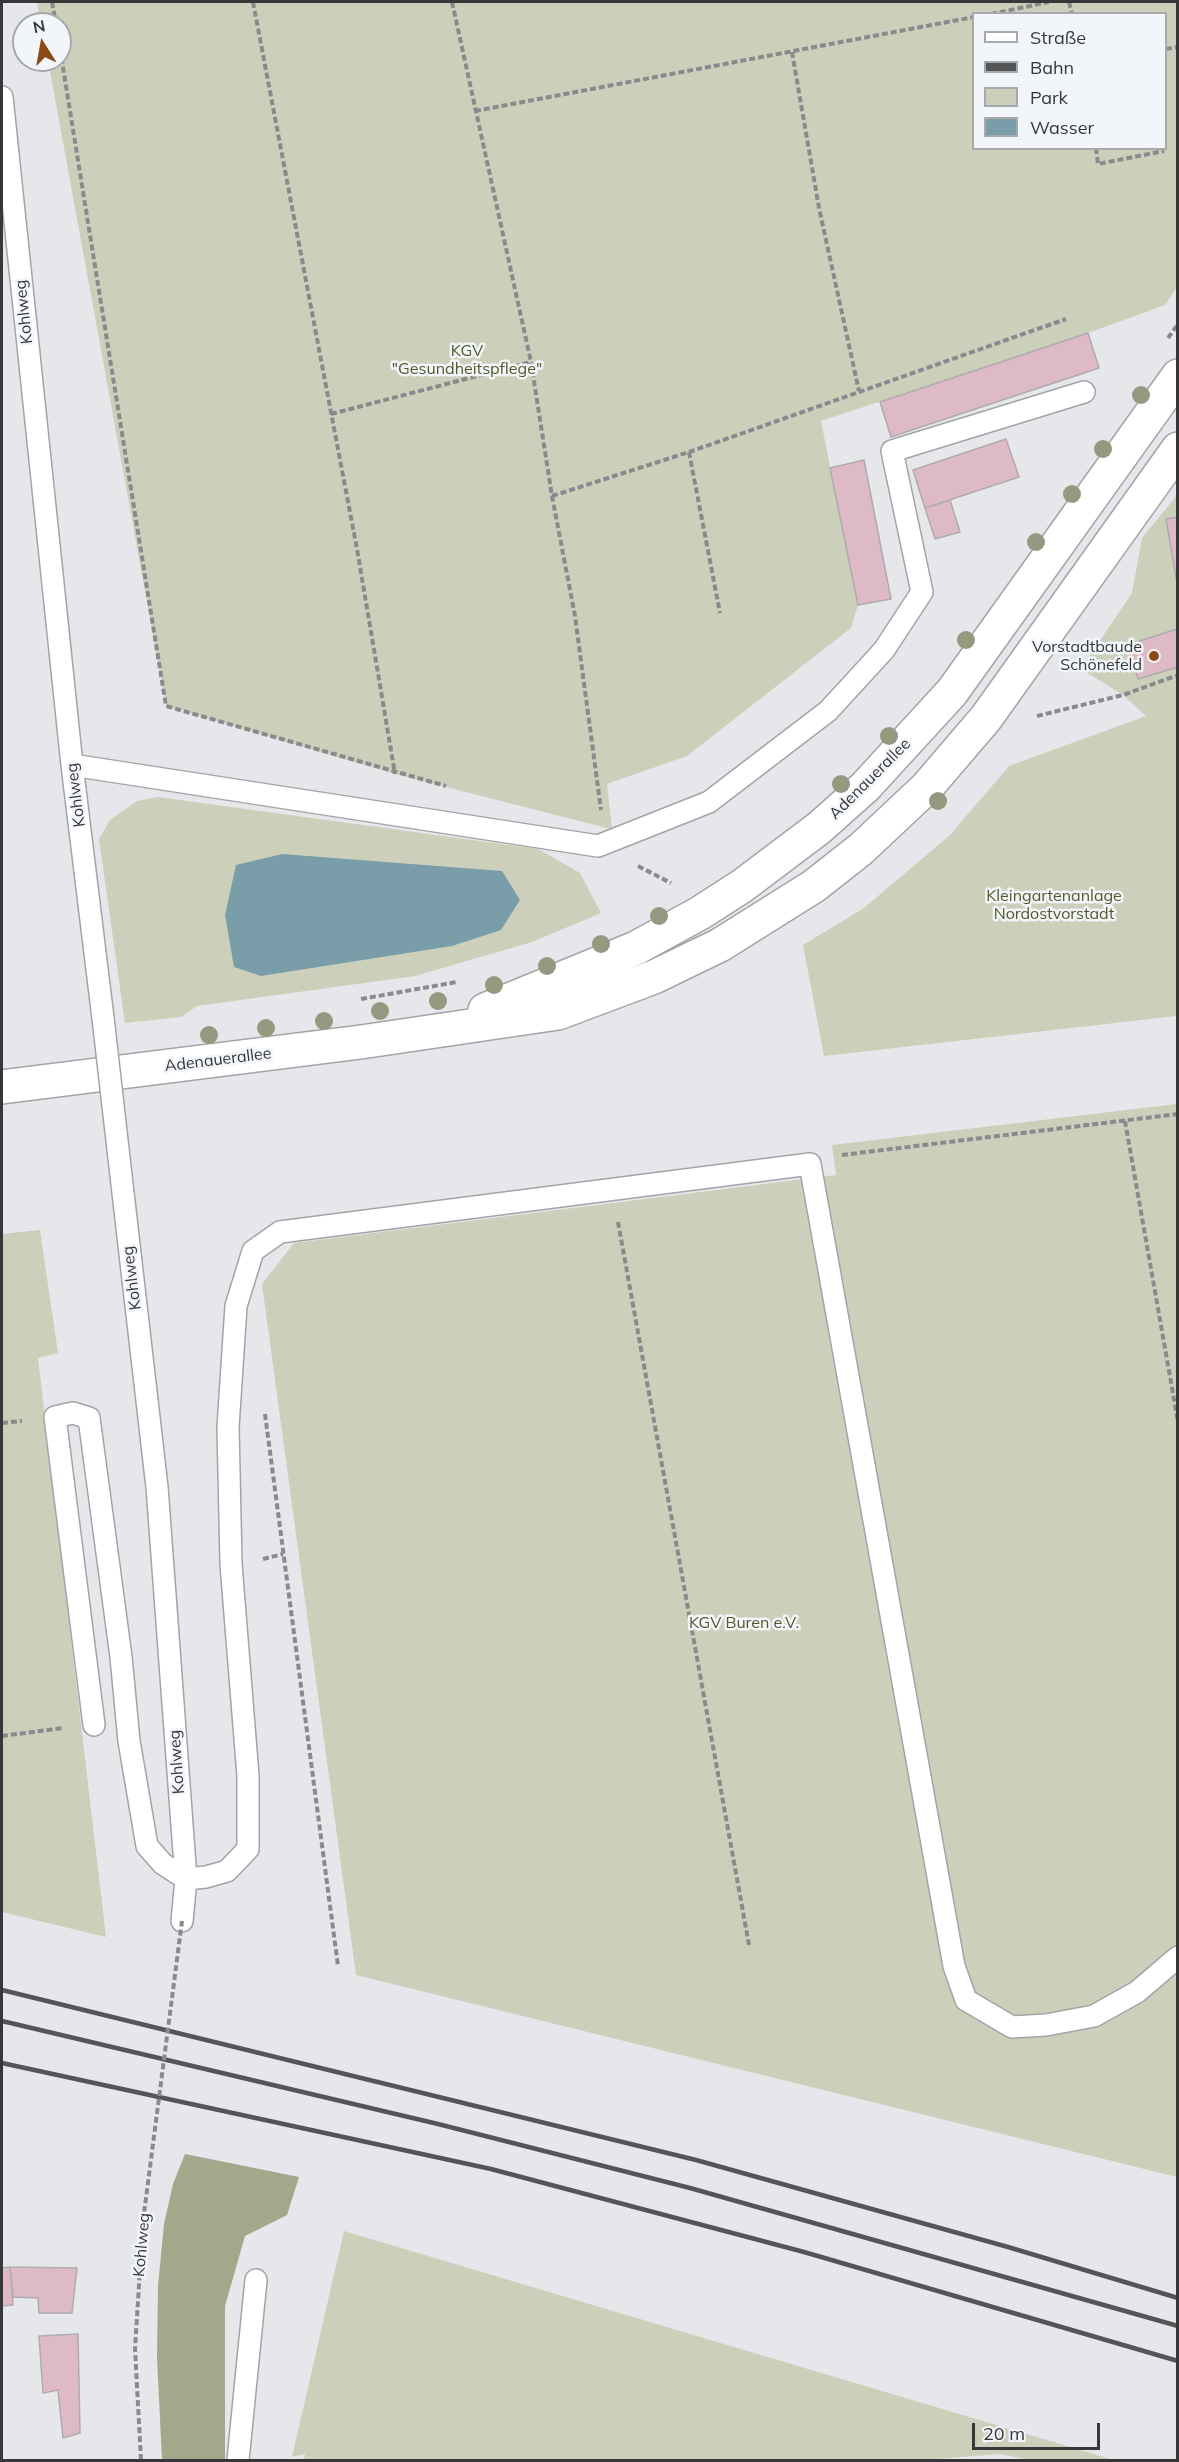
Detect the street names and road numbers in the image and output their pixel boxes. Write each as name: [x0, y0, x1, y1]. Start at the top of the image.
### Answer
street label: Kohlweg: [11, 279, 37, 345]
street label: Adenauerallee: [825, 734, 915, 824]
street label: Kohlweg: [63, 762, 89, 828]
street label: Adenauerallee: [164, 1044, 272, 1076]
street label: Kohlweg: [119, 1245, 145, 1311]
street label: Kohlweg: [165, 1729, 189, 1795]
street label: Kohlweg: [130, 2212, 154, 2278]

